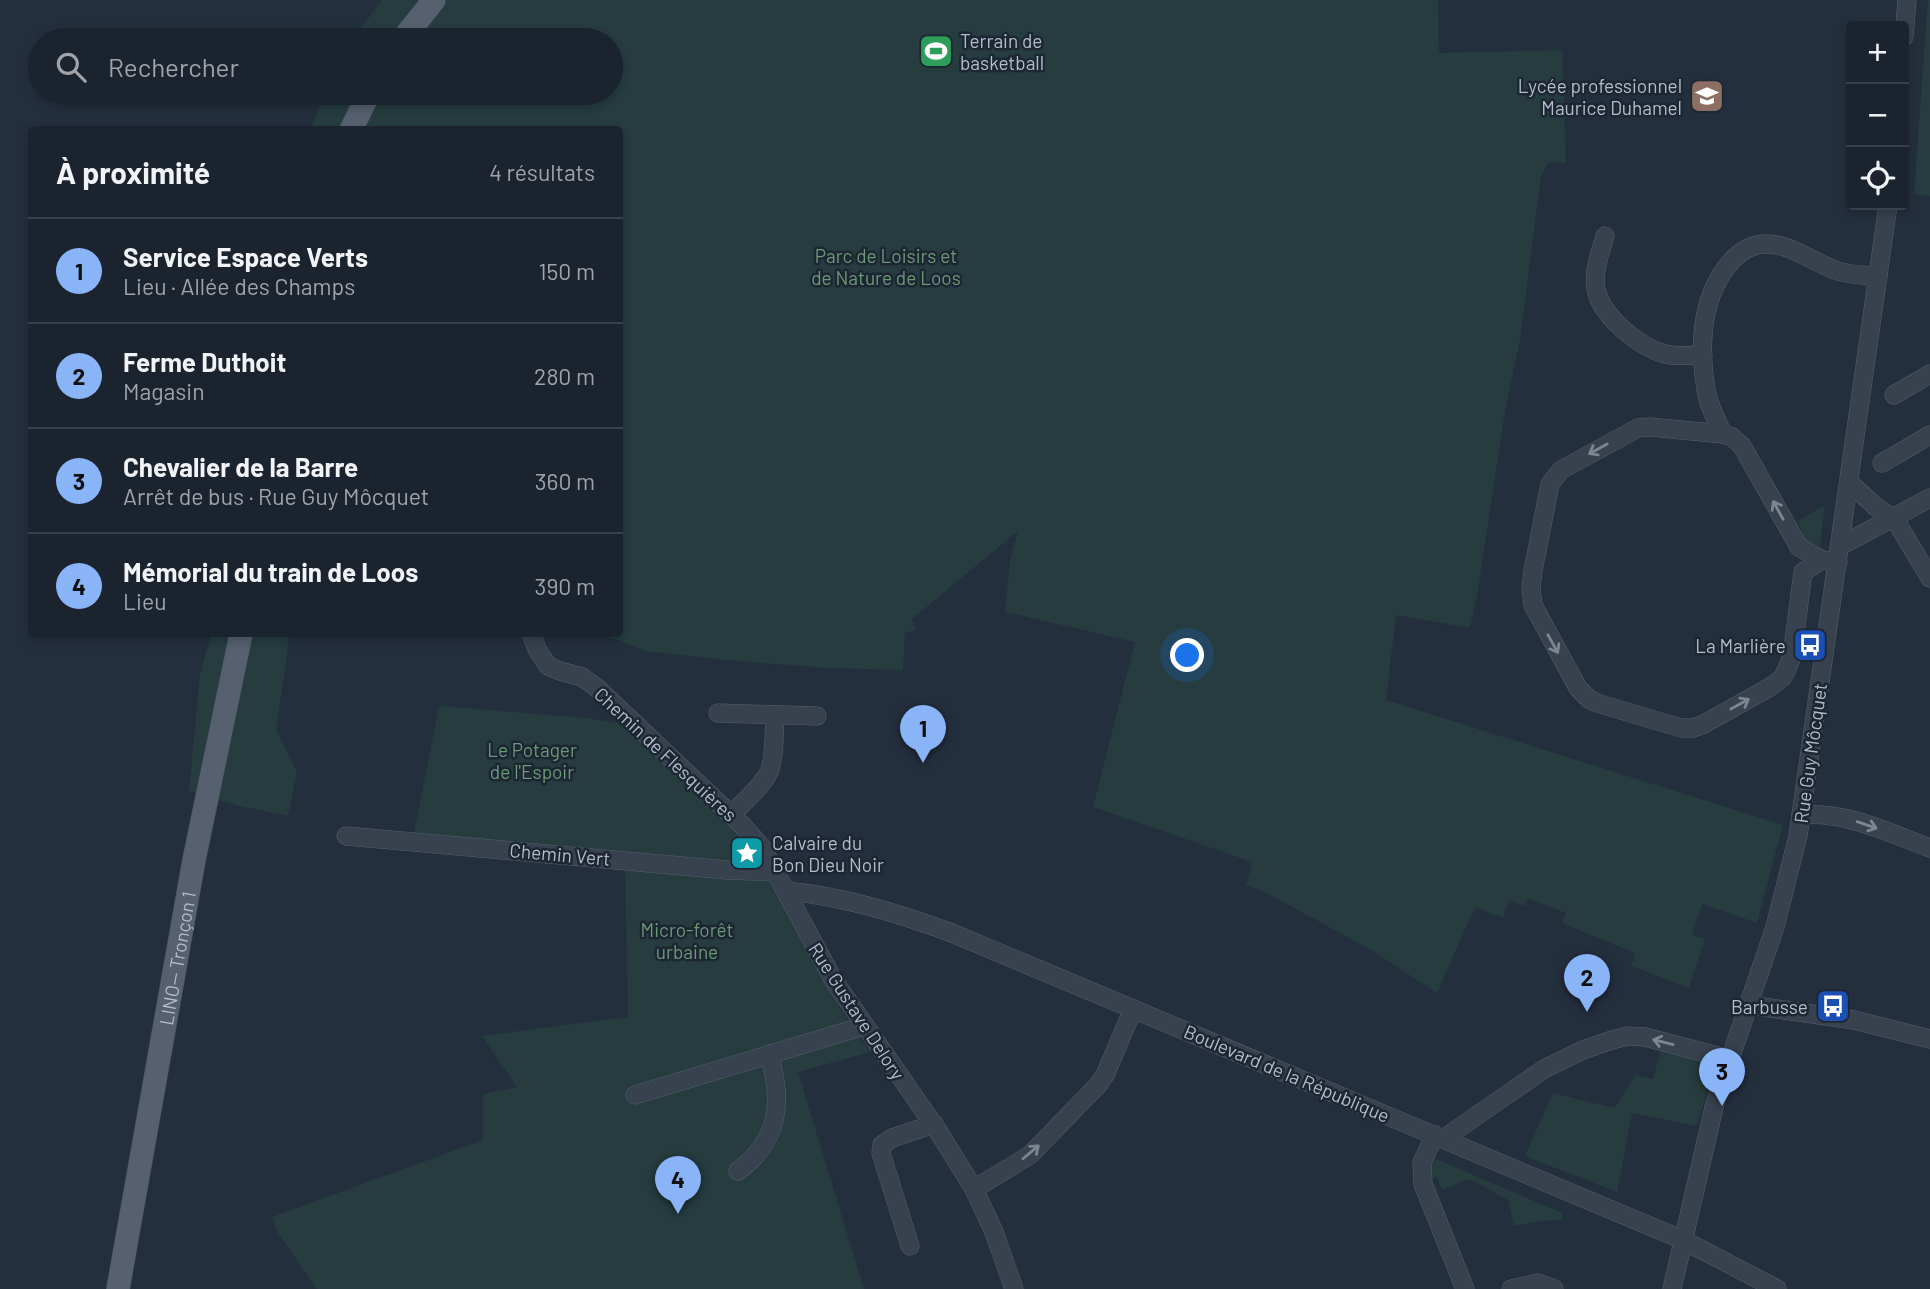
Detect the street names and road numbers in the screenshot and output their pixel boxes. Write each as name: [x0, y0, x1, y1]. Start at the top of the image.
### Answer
street label: Rue Guy Môcquet: [1789, 681, 1831, 825]
street label: Chemin de Flesquières: [590, 682, 742, 826]
street label: Chemin Vert: [509, 838, 611, 870]
street label: LINO— Tronçon 1: [153, 890, 200, 1027]
street label: Rue Gustave Delory: [804, 938, 910, 1084]
street label: Boulevard de la République: [1181, 1019, 1393, 1127]

